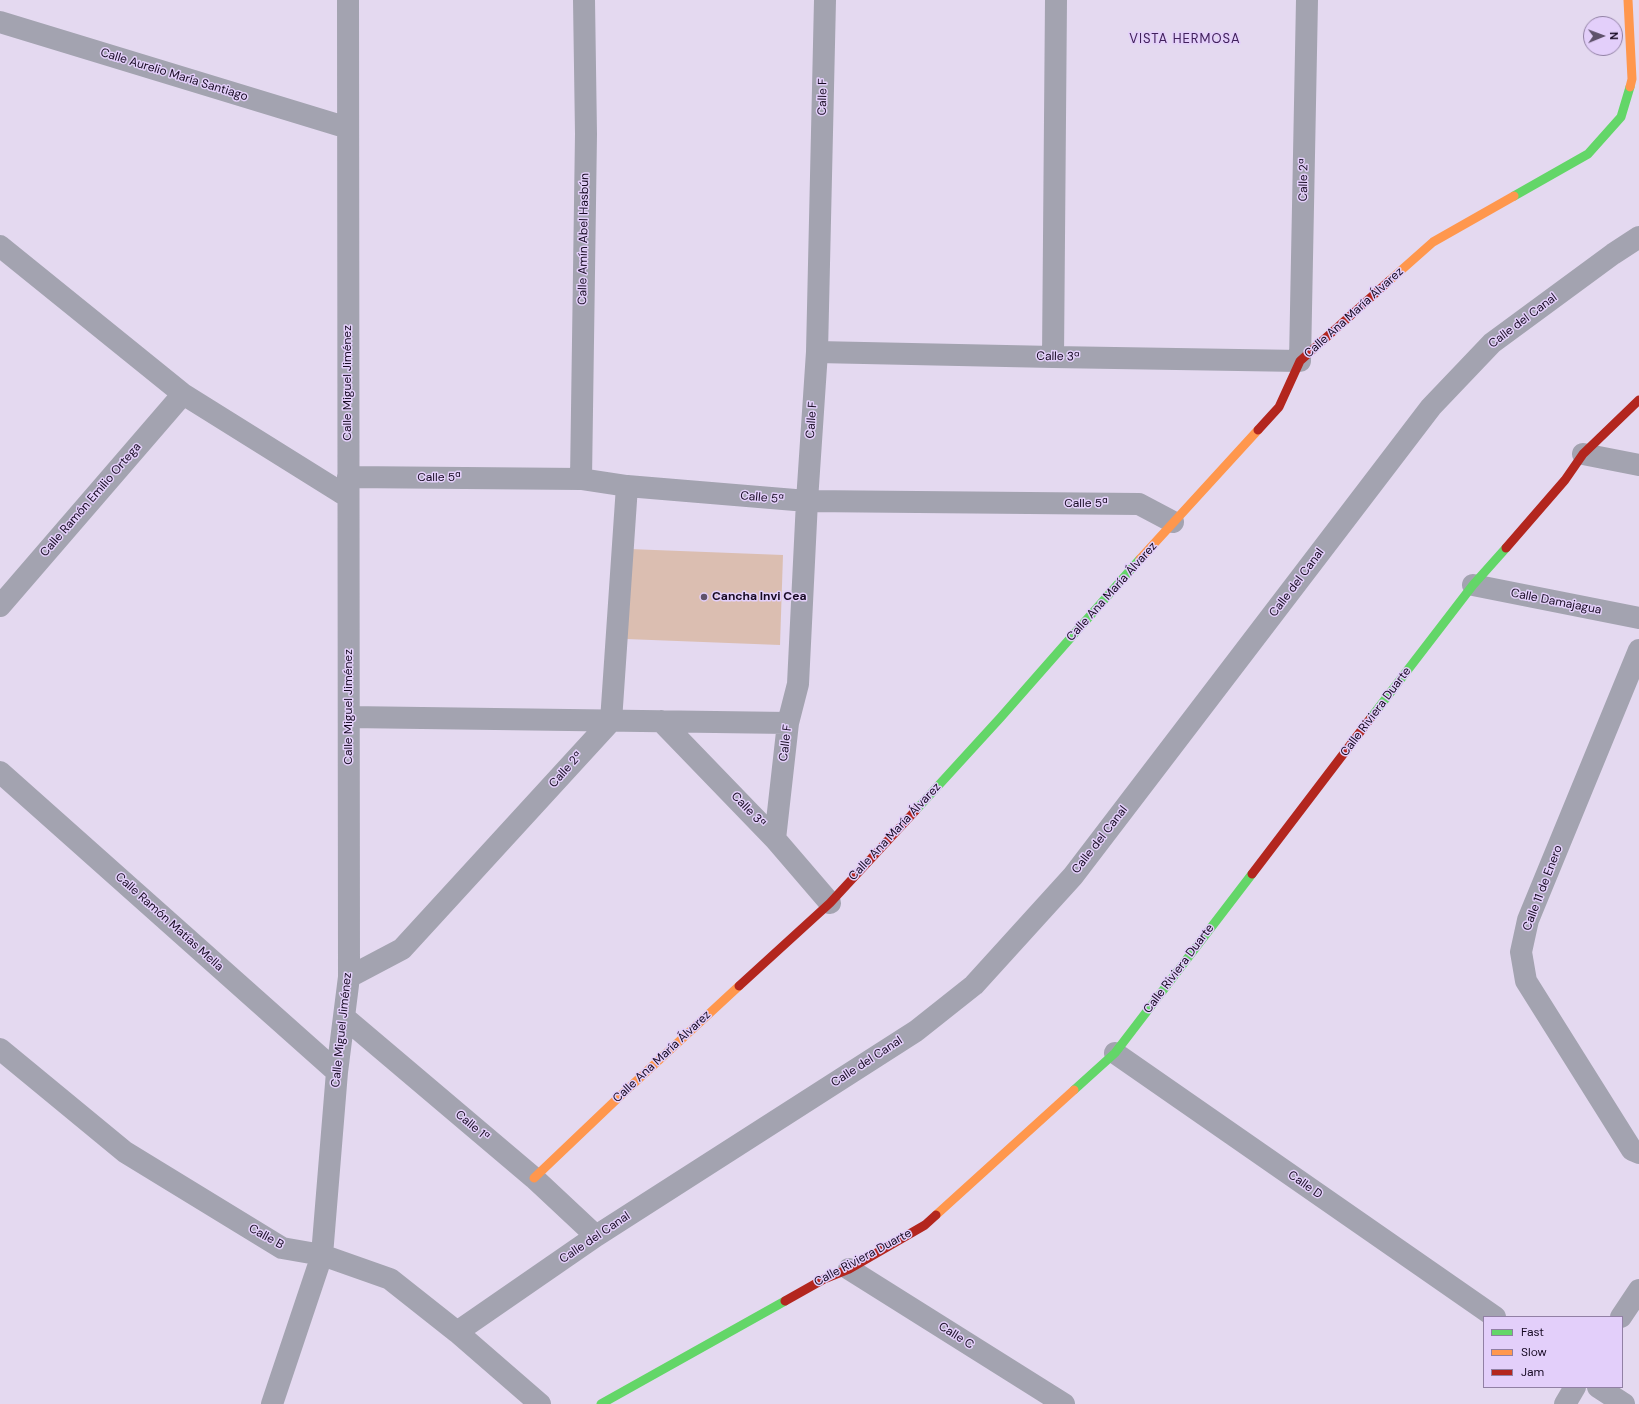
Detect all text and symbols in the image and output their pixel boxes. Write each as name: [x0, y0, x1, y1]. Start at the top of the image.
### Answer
north arrow: [1583, 16, 1623, 56]
district label: VISTA HERMOSA: [1129, 32, 1241, 48]
text: N: [1607, 32, 1621, 40]
street label: Calle Aurelio María Santiago: [98, 46, 250, 104]
street label: Calle F: [815, 78, 831, 116]
street label: Calle 2ª: [1296, 158, 1312, 202]
street label: Calle Amín Abel Hasbún: [576, 173, 592, 305]
street label: Calle Ana María Álvarez: [1302, 265, 1406, 361]
street label: Calle del Canal: [1486, 291, 1560, 351]
street label: Calle Miguel Jiménez: [341, 325, 355, 441]
street label: Calle 3ª: [1036, 349, 1080, 365]
street label: Calle F: [804, 401, 820, 439]
street label: Calle Ramón Emilio Ortega: [38, 440, 144, 560]
street label: Calle 5ª: [417, 471, 461, 485]
street label: Calle 5ª: [740, 489, 784, 507]
street label: Calle 5ª: [1064, 497, 1108, 511]
street label: Calle Ana María Álvarez: [1064, 540, 1160, 644]
street label: Calle del Canal: [1267, 546, 1327, 620]
street label: Calle Damajagua: [1509, 586, 1603, 618]
place label: Cancha Invi Cea: [712, 590, 806, 604]
marker: Cancha Invi Cea: [699, 592, 709, 602]
street label: Calle Miguel Jiménez: [342, 649, 356, 765]
street label: Calle Riviera Duarte: [1338, 664, 1414, 760]
street label: Calle F: [777, 724, 795, 762]
street label: Calle 2ª: [546, 749, 586, 791]
street label: Calle Ana María Álvarez: [846, 780, 944, 884]
street label: Calle 3ª: [728, 789, 768, 831]
street label: Calle del Canal: [1069, 803, 1131, 877]
street label: Calle 11 de Enero: [1520, 843, 1566, 933]
street label: Calle Ramón Matías Mella: [112, 870, 226, 974]
street label: Calle Riviera Duarte: [1141, 921, 1217, 1017]
street label: Calle Miguel Jiménez: [329, 972, 355, 1088]
street label: Calle Ana María Álvarez: [610, 1008, 714, 1106]
street label: Calle del Canal: [829, 1034, 905, 1090]
street label: Calle 1ª: [452, 1108, 492, 1144]
street label: Calle D: [1285, 1168, 1325, 1202]
street label: Calle del Canal: [557, 1209, 633, 1267]
street label: Calle B: [246, 1222, 286, 1252]
street label: Calle Riviera Duarte: [812, 1226, 914, 1290]
legend: [1483, 1316, 1623, 1388]
street label: Calle C: [936, 1320, 976, 1352]
text: Fast: [1521, 1324, 1544, 1340]
text: Slow: [1521, 1344, 1547, 1360]
text: Jam: [1521, 1364, 1544, 1380]

